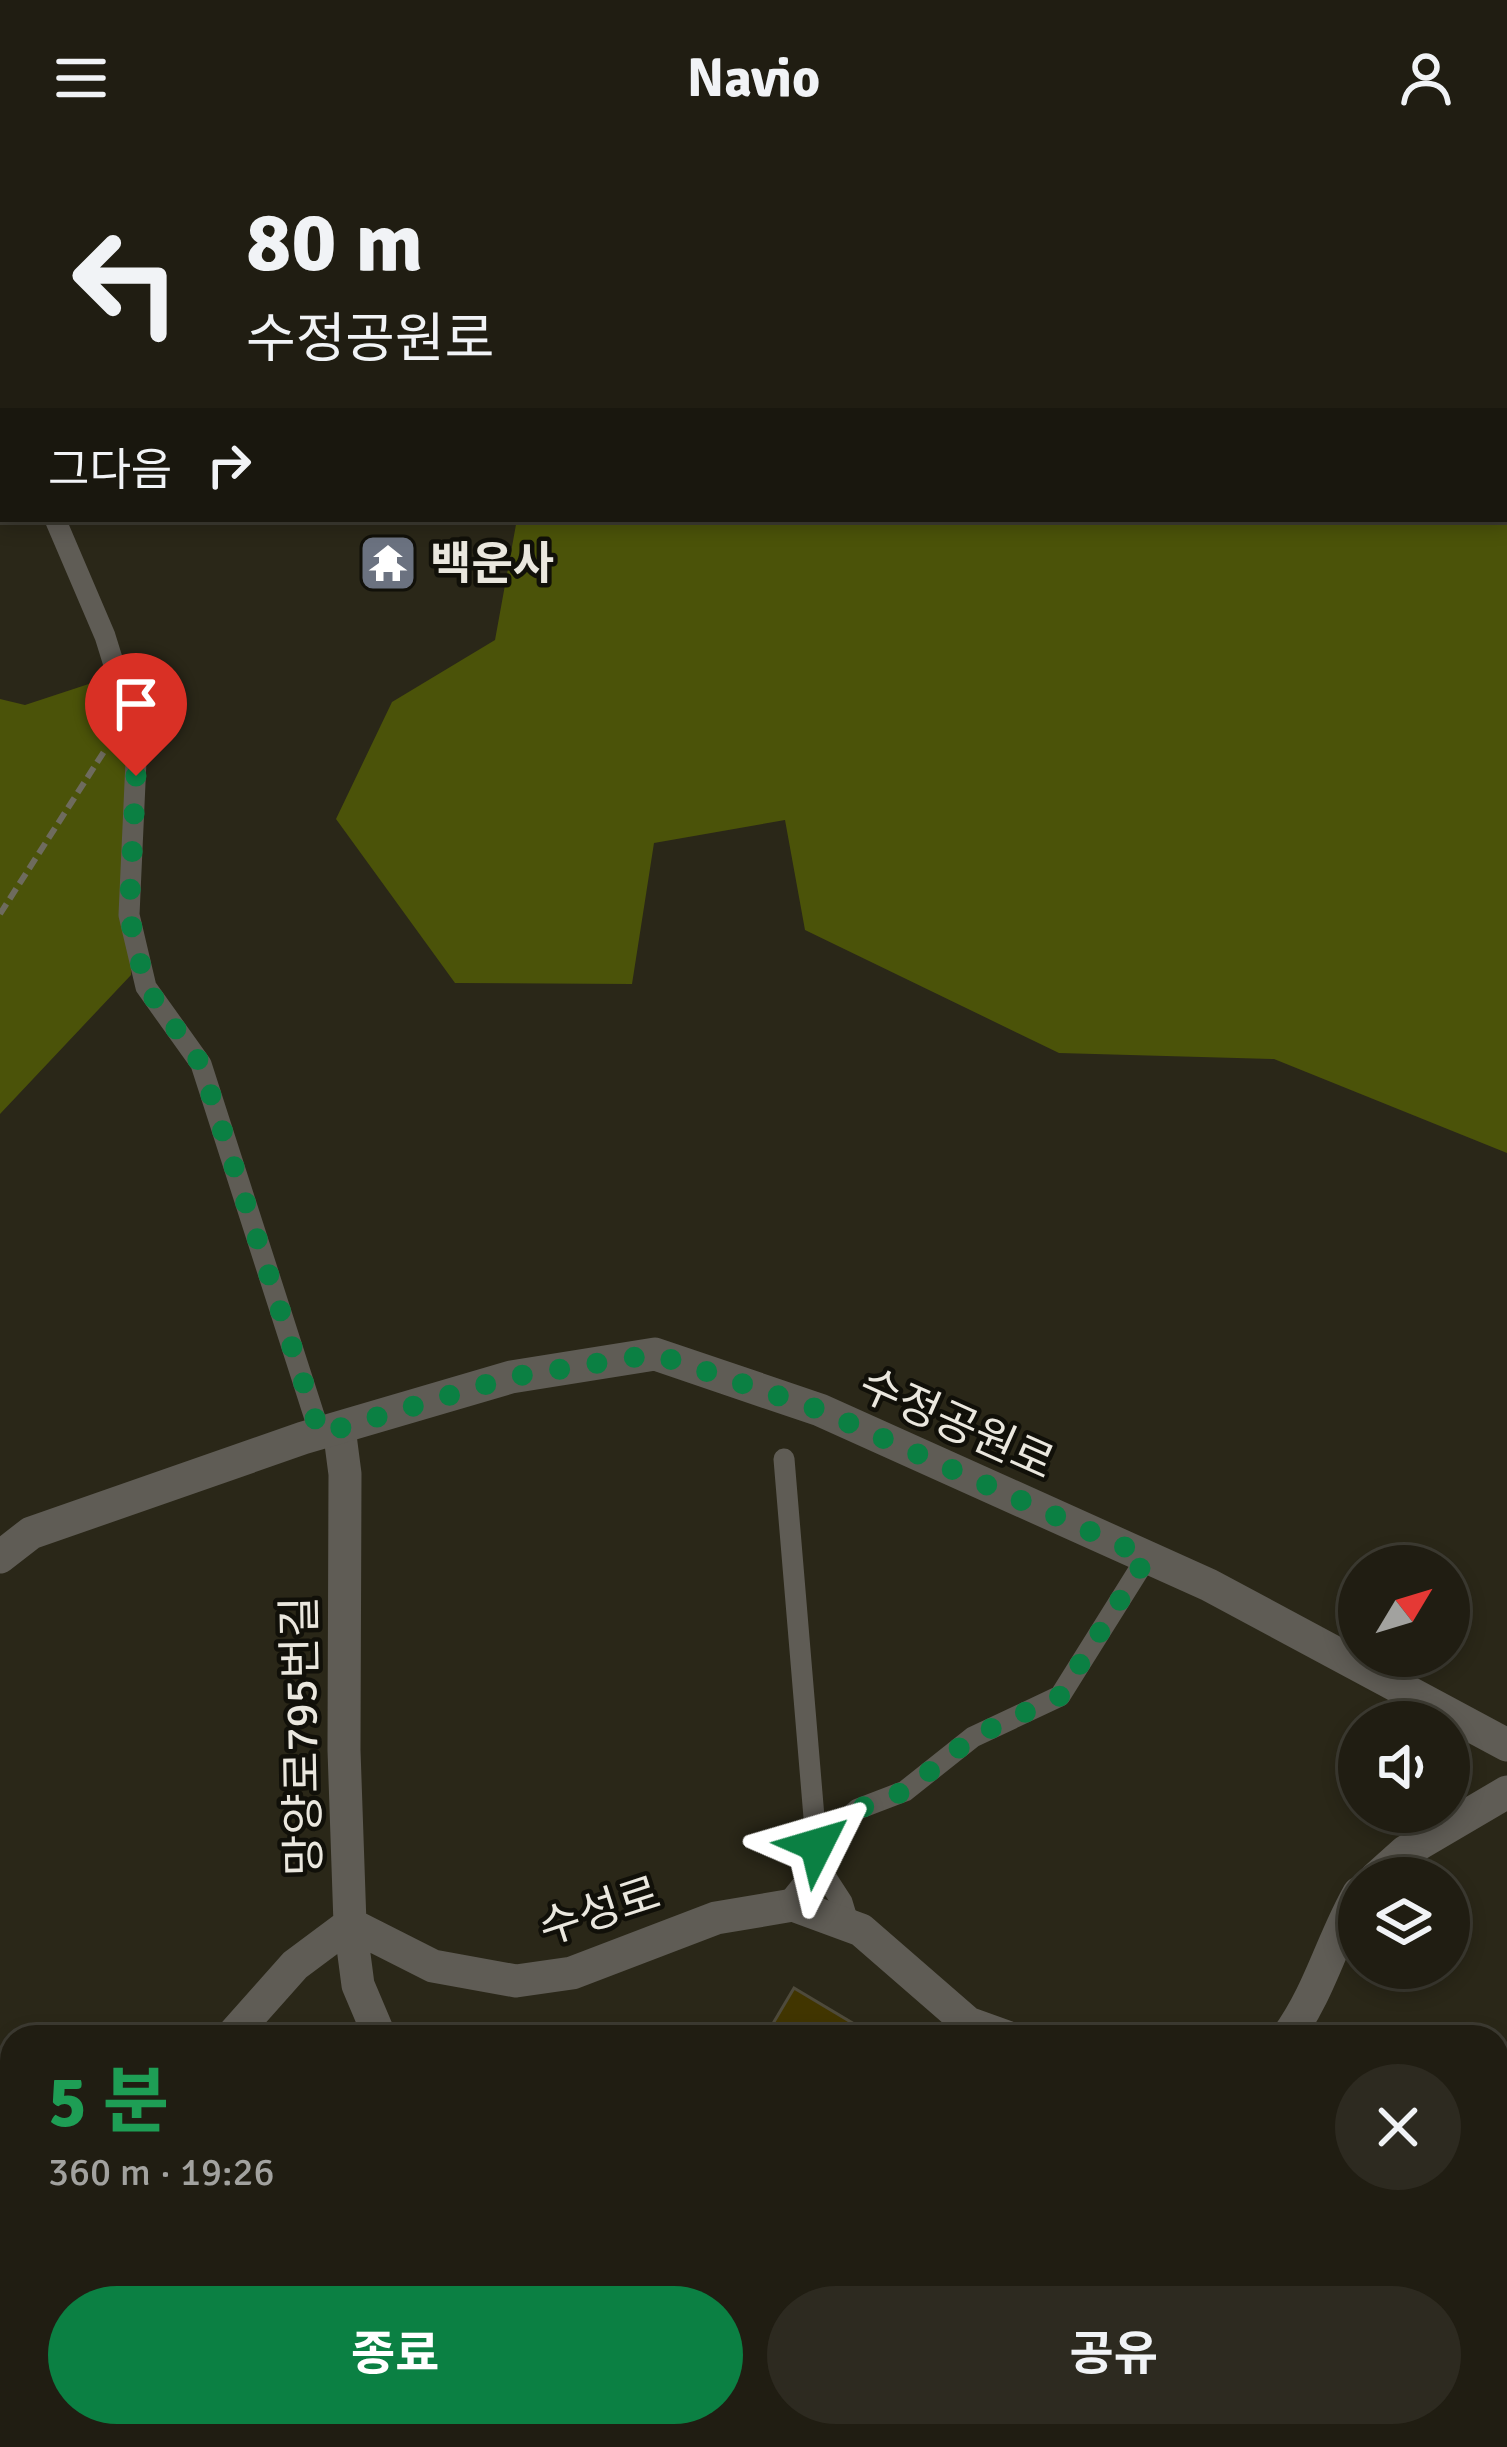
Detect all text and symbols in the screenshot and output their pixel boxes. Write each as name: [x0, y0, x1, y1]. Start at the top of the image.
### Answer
icon: menu: [48, 45, 114, 111]
text: Navio: [687, 45, 820, 112]
icon: person: [1393, 45, 1459, 111]
text: 80 m: [246, 191, 423, 295]
icon: left: [48, 204, 204, 360]
text: 수정공원로: [246, 306, 494, 373]
icon: right: [196, 432, 262, 498]
text: 그다음: [48, 443, 172, 498]
temple icon: 백운사: [357, 532, 419, 594]
place label: 백운사: [430, 537, 554, 592]
pin: [85, 653, 187, 776]
icon: arrive: [103, 671, 169, 737]
street label: 수정공원로: [851, 1357, 1062, 1492]
north arrow: [1338, 1545, 1470, 1677]
map controls: [1338, 1545, 1470, 1989]
street label: 망양로795번길: [273, 1596, 332, 1876]
button: sound: [1338, 1701, 1470, 1833]
position arrow: [754, 1782, 880, 1908]
button: layers: [1338, 1857, 1470, 1989]
street label: 수성로: [532, 1866, 667, 1957]
text: 5 분: [48, 2058, 169, 2147]
button: close: [1335, 2064, 1461, 2190]
text: 360 m · 19:26: [48, 2148, 275, 2196]
button: 종료: [48, 2286, 743, 2424]
button: 공유: [767, 2286, 1461, 2424]

